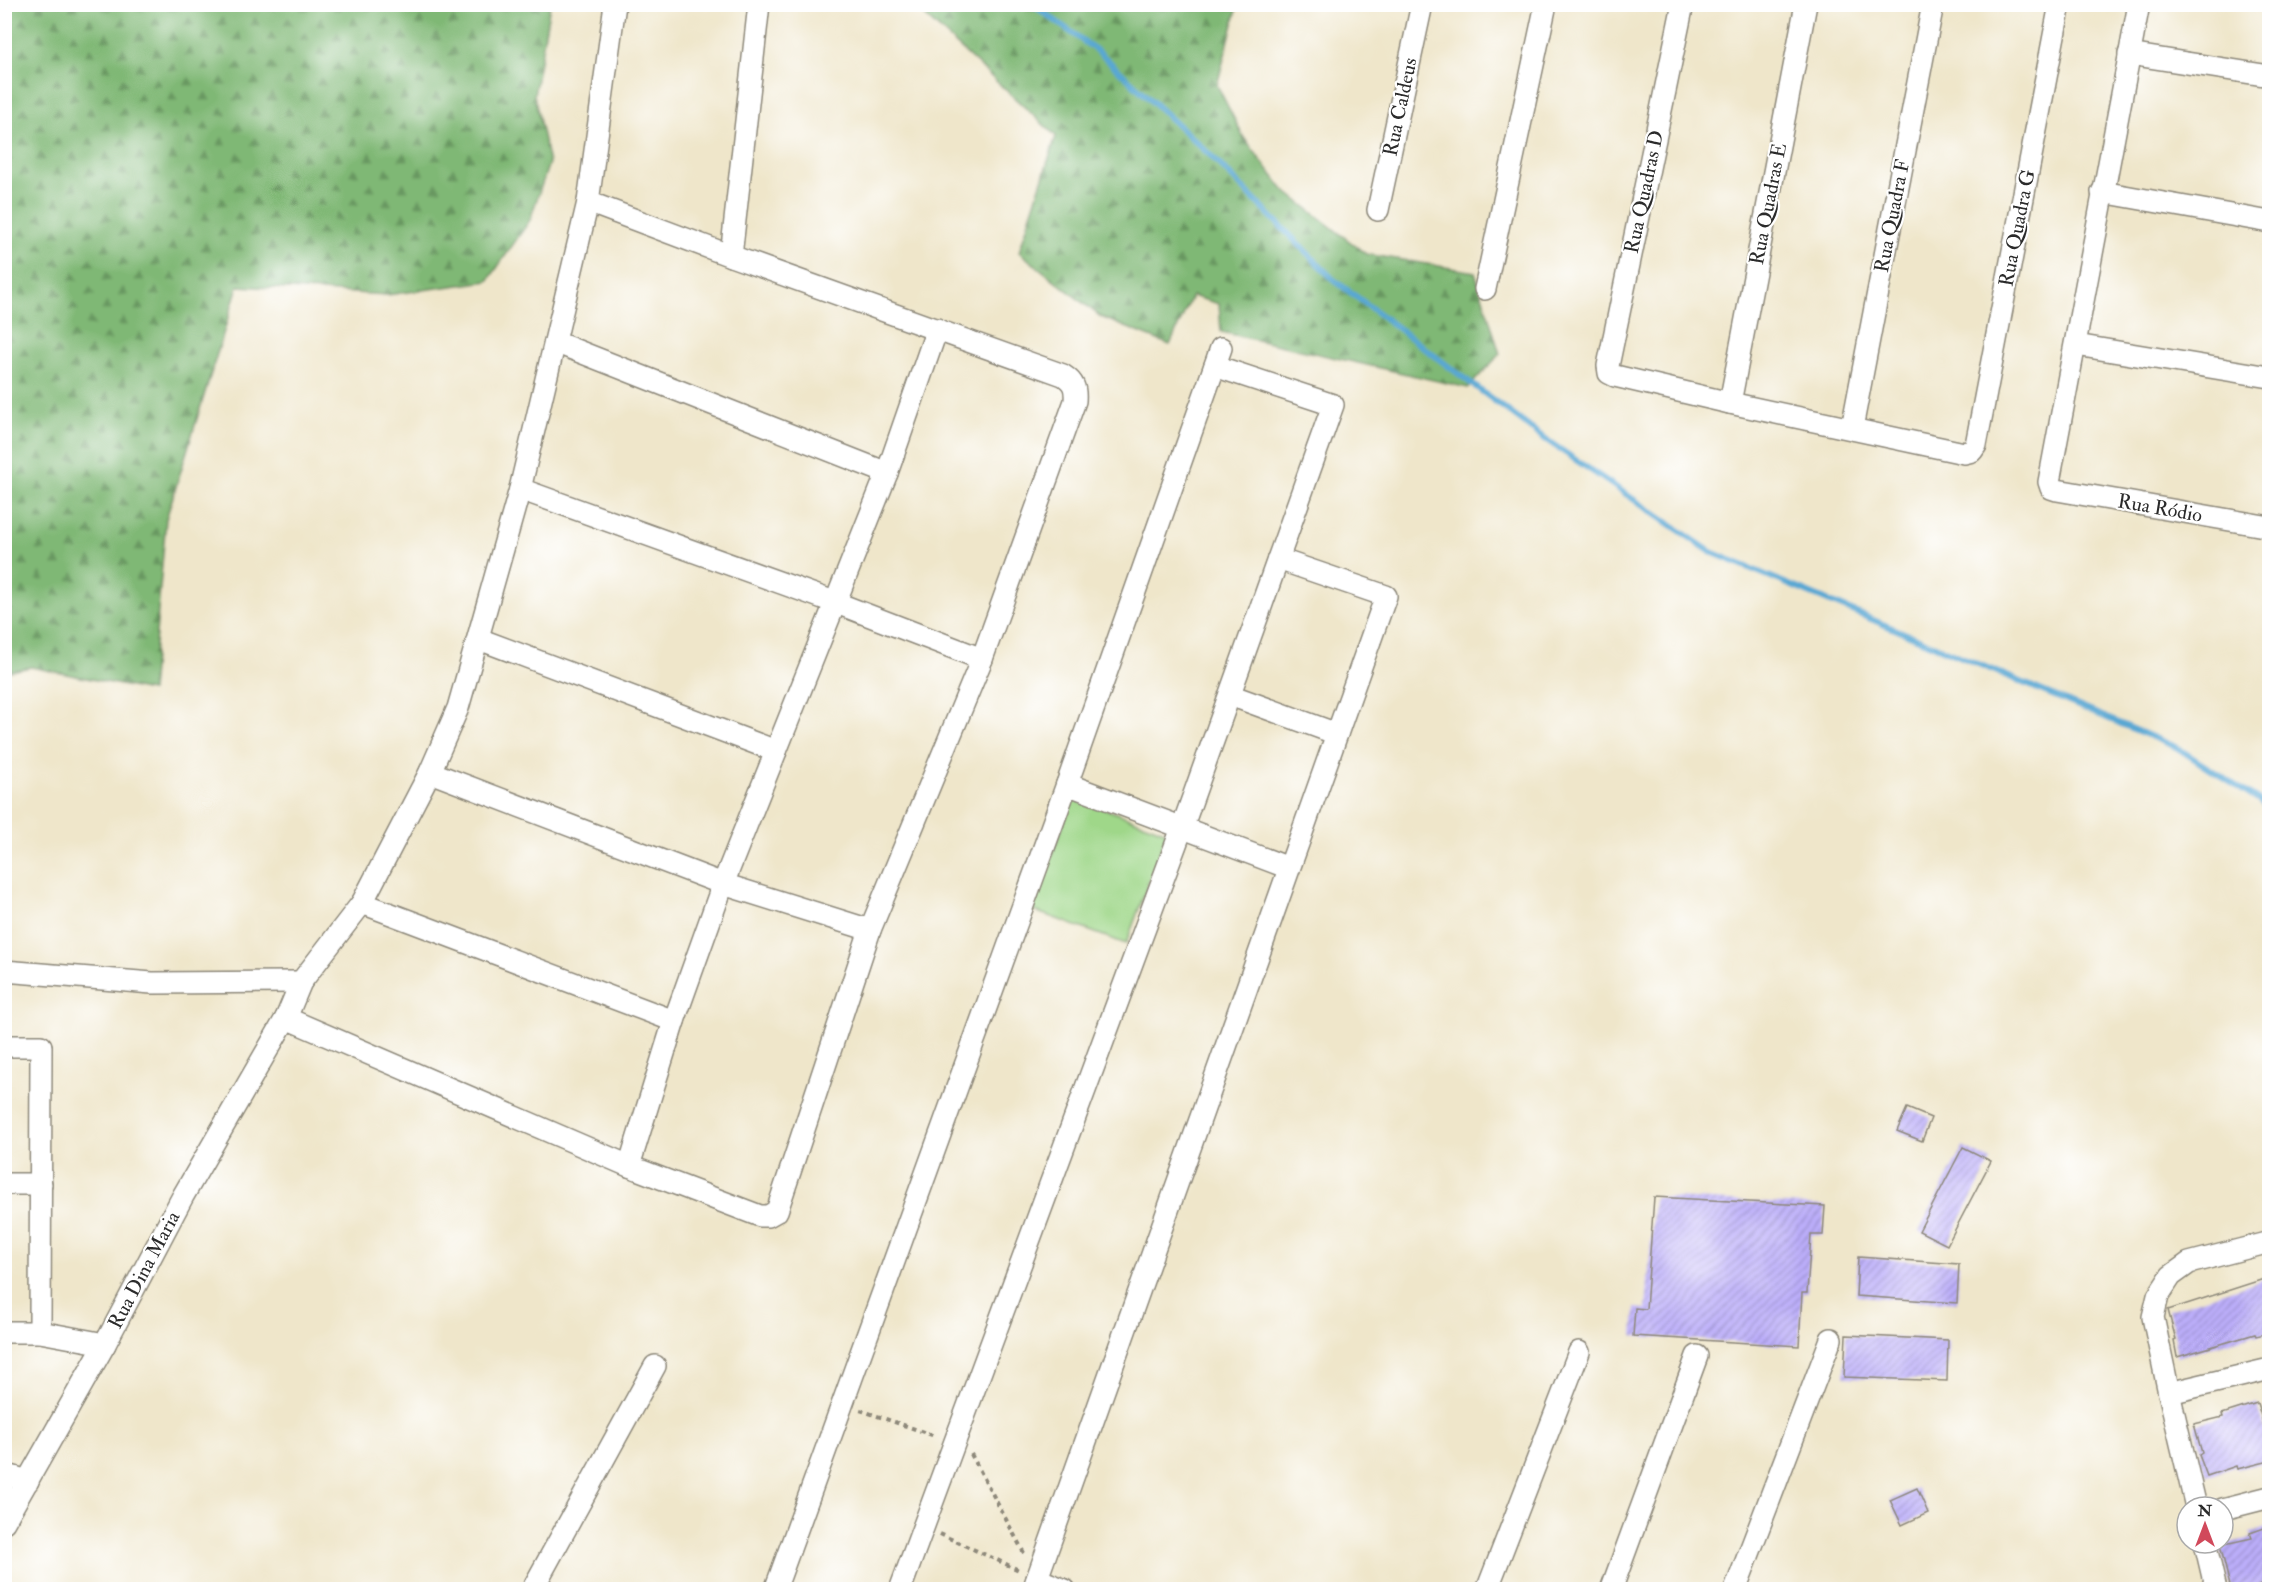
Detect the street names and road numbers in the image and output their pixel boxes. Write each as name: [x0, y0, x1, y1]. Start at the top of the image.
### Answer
street label: Rua Caldeus: [1377, 55, 1423, 159]
street label: Rua Quadras D: [1619, 128, 1669, 256]
street label: Rua Quadras E: [1744, 141, 1792, 267]
street label: Rua Quadra F: [1869, 157, 1915, 275]
street label: Rua Quadra G: [1993, 167, 2041, 289]
street label: Rua Ródio: [2116, 488, 2204, 528]
street label: Rua Dina Maria: [103, 1206, 186, 1333]

